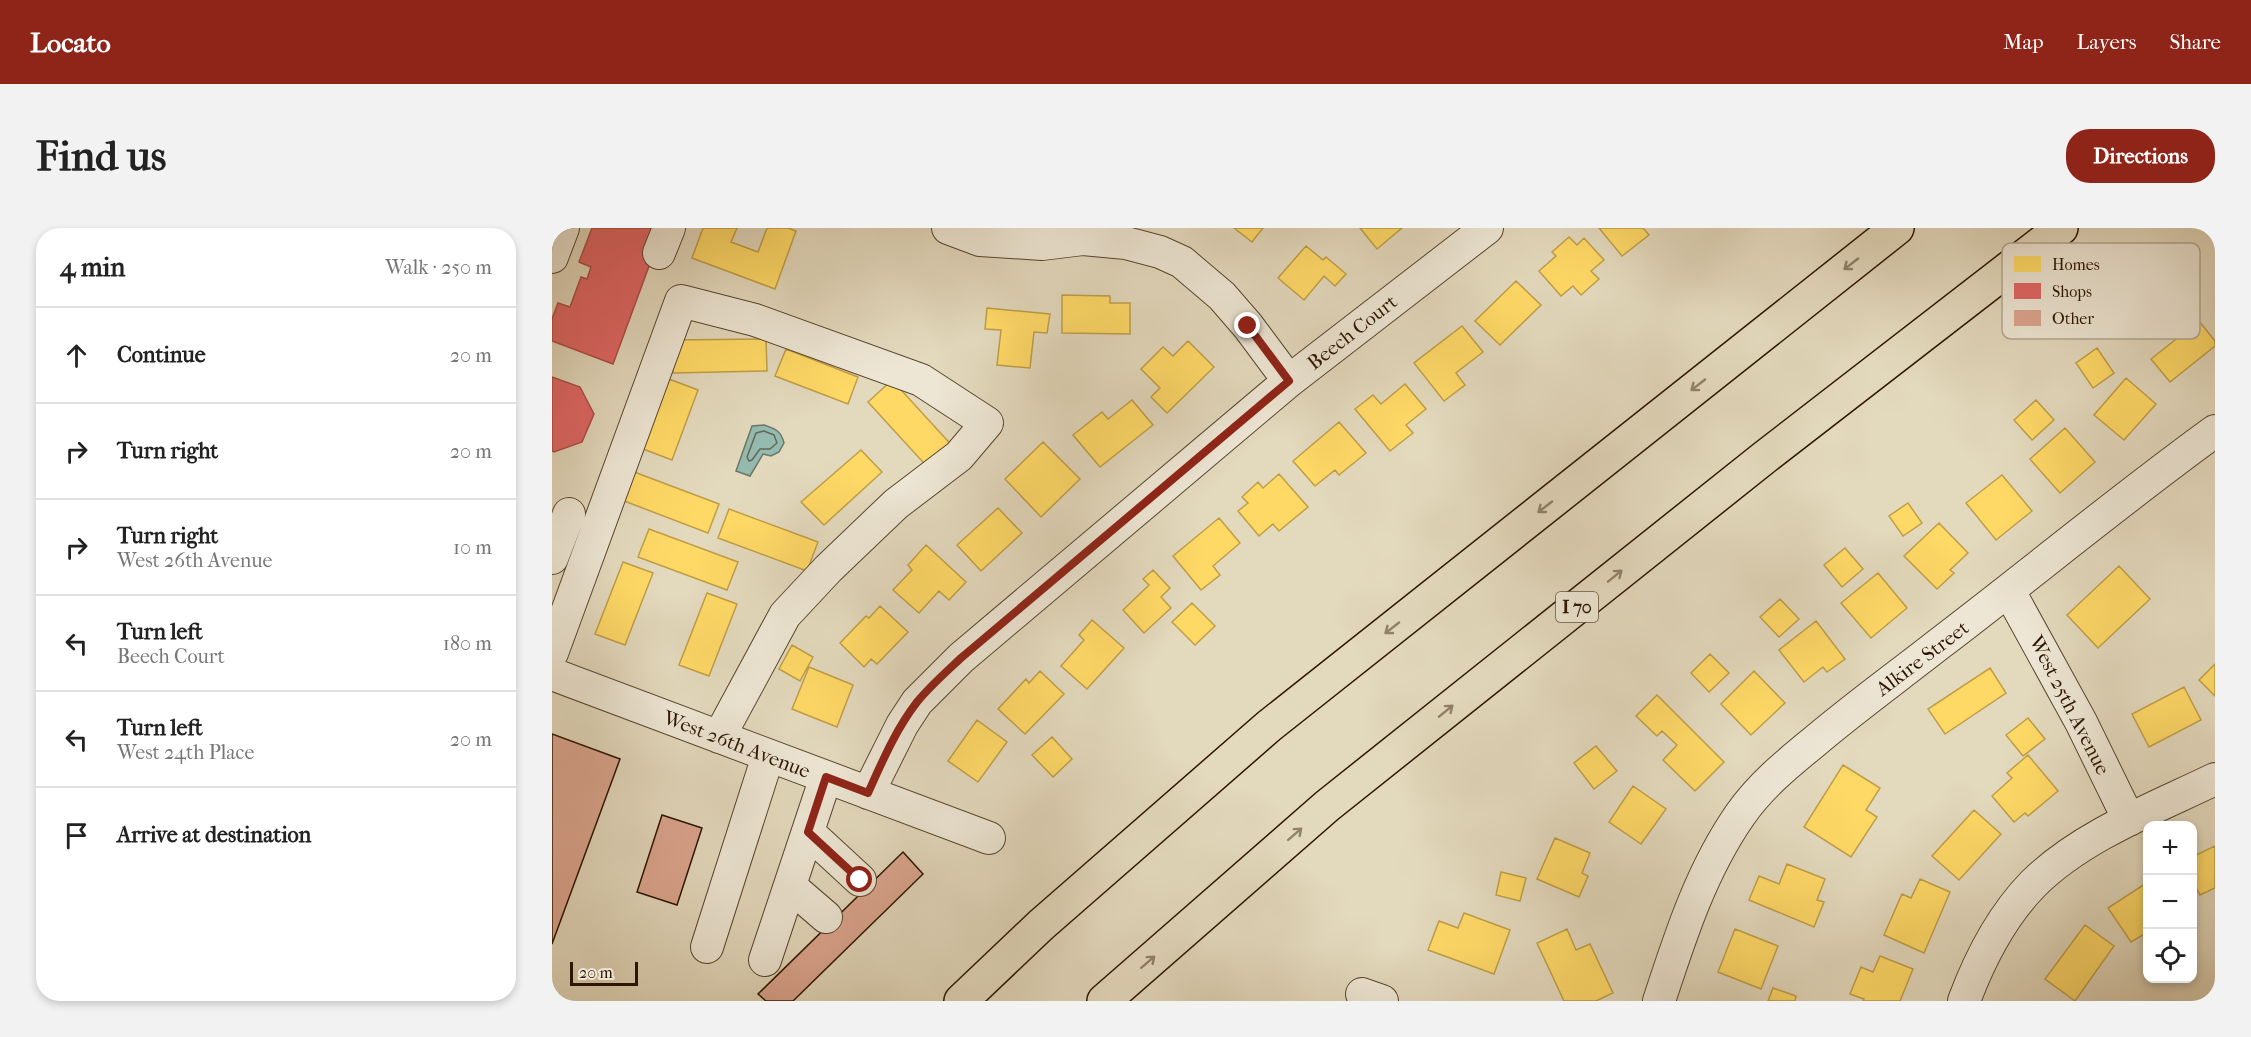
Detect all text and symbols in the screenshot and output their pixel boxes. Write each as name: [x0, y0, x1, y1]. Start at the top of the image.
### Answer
text: Locato: [30, 26, 111, 59]
text: Map: [2003, 30, 2044, 54]
text: Layers: [2077, 30, 2136, 54]
text: Share: [2169, 30, 2221, 54]
button: Directions: [2066, 129, 2215, 183]
text: Find us: [36, 132, 166, 181]
legend: [2002, 243, 2200, 339]
text: 4 min: [60, 252, 125, 283]
text: Homes: [2052, 255, 2100, 274]
text: Walk · 250 m: [385, 256, 492, 279]
one-way arrow: [1843, 258, 1859, 271]
text: Shops: [2052, 282, 2092, 301]
street label: Beech Court: [1303, 290, 1402, 375]
text: Other: [2052, 309, 2094, 328]
route end: [1234, 312, 1260, 338]
icon: ahead: [60, 339, 93, 372]
text: Continue: [117, 342, 206, 368]
text: 20 m: [450, 344, 492, 367]
one-way arrow: [1690, 379, 1706, 392]
icon: right: [60, 435, 93, 468]
text: Turn right: [117, 438, 218, 464]
text: 20 m: [450, 440, 492, 463]
one-way arrow: [1537, 500, 1553, 513]
text: Turn right: [117, 523, 218, 549]
icon: right: [60, 531, 93, 564]
text: 10 m: [453, 536, 492, 559]
text: West 26th Avenue: [117, 549, 272, 572]
one-way arrow: [1607, 570, 1623, 583]
road number: I 70: [1556, 592, 1598, 622]
street label: Alkire Street: [1871, 616, 1973, 701]
text: Turn left: [117, 619, 203, 645]
one-way arrow: [1385, 621, 1401, 634]
icon: left: [60, 627, 93, 660]
street label: West 25th Avenue: [2024, 631, 2115, 779]
text: 180 m: [443, 632, 492, 655]
text: Beech Court: [117, 645, 225, 668]
one-way arrow: [1438, 704, 1453, 718]
street label: West 26th Avenue: [659, 706, 814, 783]
text: Turn left: [117, 715, 203, 741]
icon: left: [60, 723, 93, 756]
text: 20 m: [450, 728, 492, 751]
text: West 24th Place: [117, 741, 254, 764]
icon: arrive: [60, 819, 93, 852]
map controls: [2143, 821, 2197, 983]
button: +: [2143, 821, 2197, 875]
text: Arrive at destination: [117, 822, 311, 848]
one-way arrow: [1287, 827, 1302, 841]
route start: [846, 866, 872, 892]
button: −: [2143, 875, 2197, 929]
button: locate: [2143, 929, 2197, 983]
one-way arrow: [1140, 955, 1155, 969]
scale bar: [570, 959, 638, 986]
text: 20 m: [579, 963, 613, 982]

